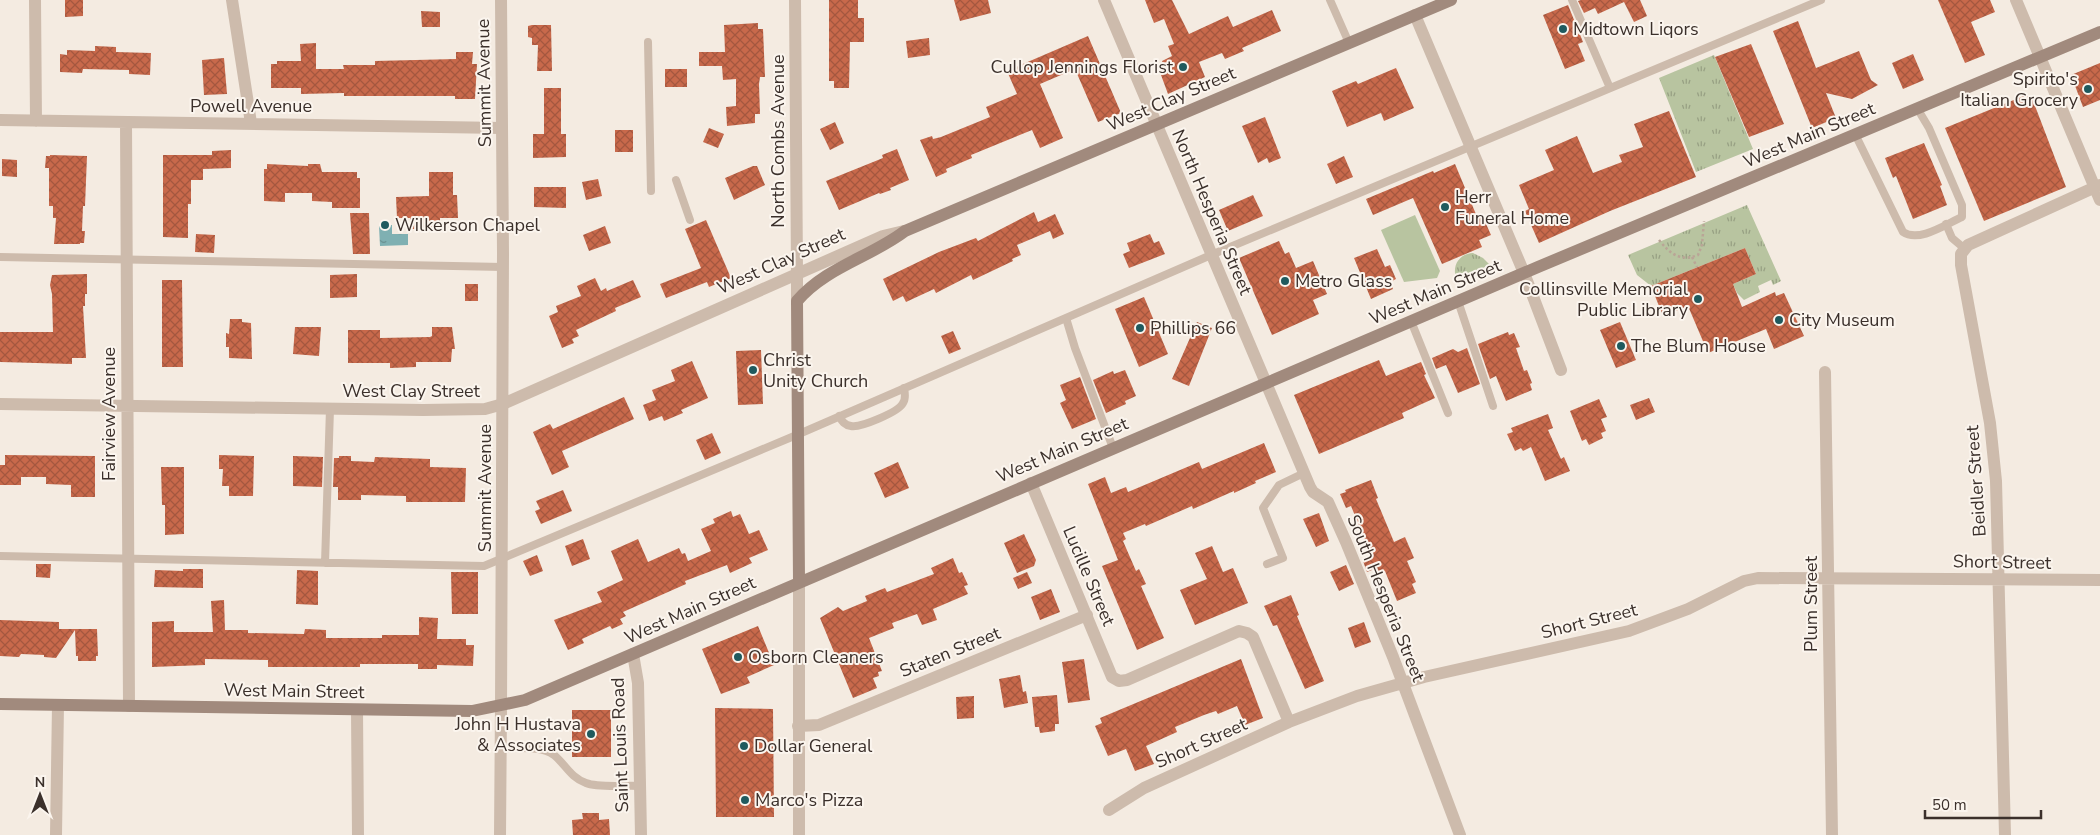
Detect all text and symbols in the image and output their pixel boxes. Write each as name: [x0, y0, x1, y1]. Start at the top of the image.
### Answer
place label: Midtown Liqors: [1573, 17, 1699, 41]
street label: Summit Avenue: [471, 19, 497, 147]
marker: Midtown Liqors: [1557, 23, 1569, 35]
street label: North Combs Avenue: [766, 54, 790, 228]
place label: Cullop Jennings Florist: [991, 55, 1174, 79]
street label: West Clay Street: [1103, 61, 1240, 137]
marker: Cullop Jennings Florist: [1177, 61, 1189, 73]
place label: Spirito's Italian Grocery: [1960, 67, 2079, 112]
marker: Spirito's Italian Grocery: [2082, 83, 2094, 95]
street label: Powell Avenue: [190, 94, 312, 118]
street label: West Main Street: [1739, 96, 1879, 174]
street label: North Hesperia Street: [1166, 126, 1258, 299]
place label: Herr Funeral Home: [1455, 185, 1569, 230]
marker: Herr Funeral Home: [1439, 201, 1451, 213]
place label: Wilkerson Chapel: [395, 213, 540, 237]
marker: Wilkerson Chapel: [379, 219, 391, 231]
street label: West Clay Street: [713, 222, 849, 300]
street label: West Main Street: [1365, 253, 1505, 331]
place label: Metro Glass: [1295, 269, 1392, 293]
marker: Metro Glass: [1279, 275, 1291, 287]
place label: Collinsville Memorial Public Library: [1519, 277, 1689, 322]
marker: Collinsville Memorial Public Library: [1692, 293, 1704, 305]
place label: City Museum: [1789, 308, 1895, 332]
marker: City Museum: [1773, 314, 1785, 326]
place label: Phillips 66: [1150, 316, 1236, 340]
marker: Phillips 66: [1134, 322, 1146, 334]
place label: The Blum House: [1631, 334, 1766, 358]
marker: The Blum House: [1615, 340, 1627, 352]
street label: Fairview Avenue: [97, 347, 121, 481]
place label: Christ Unity Church: [763, 348, 868, 393]
marker: Christ Unity Church: [747, 364, 759, 376]
street label: West Clay Street: [342, 379, 481, 403]
street label: West Main Street: [992, 411, 1132, 489]
street label: Summit Avenue: [473, 424, 497, 552]
street label: Beidler Street: [1960, 424, 1992, 537]
street label: South Hesperia Street: [1341, 511, 1431, 686]
street label: Lucille Street: [1057, 522, 1121, 630]
street label: Short Street: [1953, 549, 2052, 575]
street label: Plum Street: [1799, 555, 1823, 652]
street label: West Main Street: [621, 570, 760, 650]
street label: Short Street: [1538, 597, 1640, 645]
street label: Staten Street: [896, 621, 1005, 683]
place label: Osborn Cleaners: [748, 645, 884, 669]
marker: Osborn Cleaners: [732, 651, 744, 663]
street label: Saint Louis Road: [606, 677, 634, 813]
street label: West Main Street: [223, 678, 365, 704]
place label: John H Hustava & Associates: [454, 712, 581, 757]
street label: Short Street: [1151, 712, 1251, 774]
marker: John H Hustava & Associates: [585, 728, 597, 740]
place label: Dollar General: [754, 734, 873, 758]
marker: Dollar General: [738, 740, 750, 752]
north arrow: [15, 770, 65, 820]
text: N: [35, 773, 45, 792]
place label: Marco's Pizza: [755, 788, 863, 812]
scale bar: [1925, 788, 2041, 820]
marker: Marco's Pizza: [739, 794, 751, 806]
text: 50 m: [1932, 795, 1967, 815]

